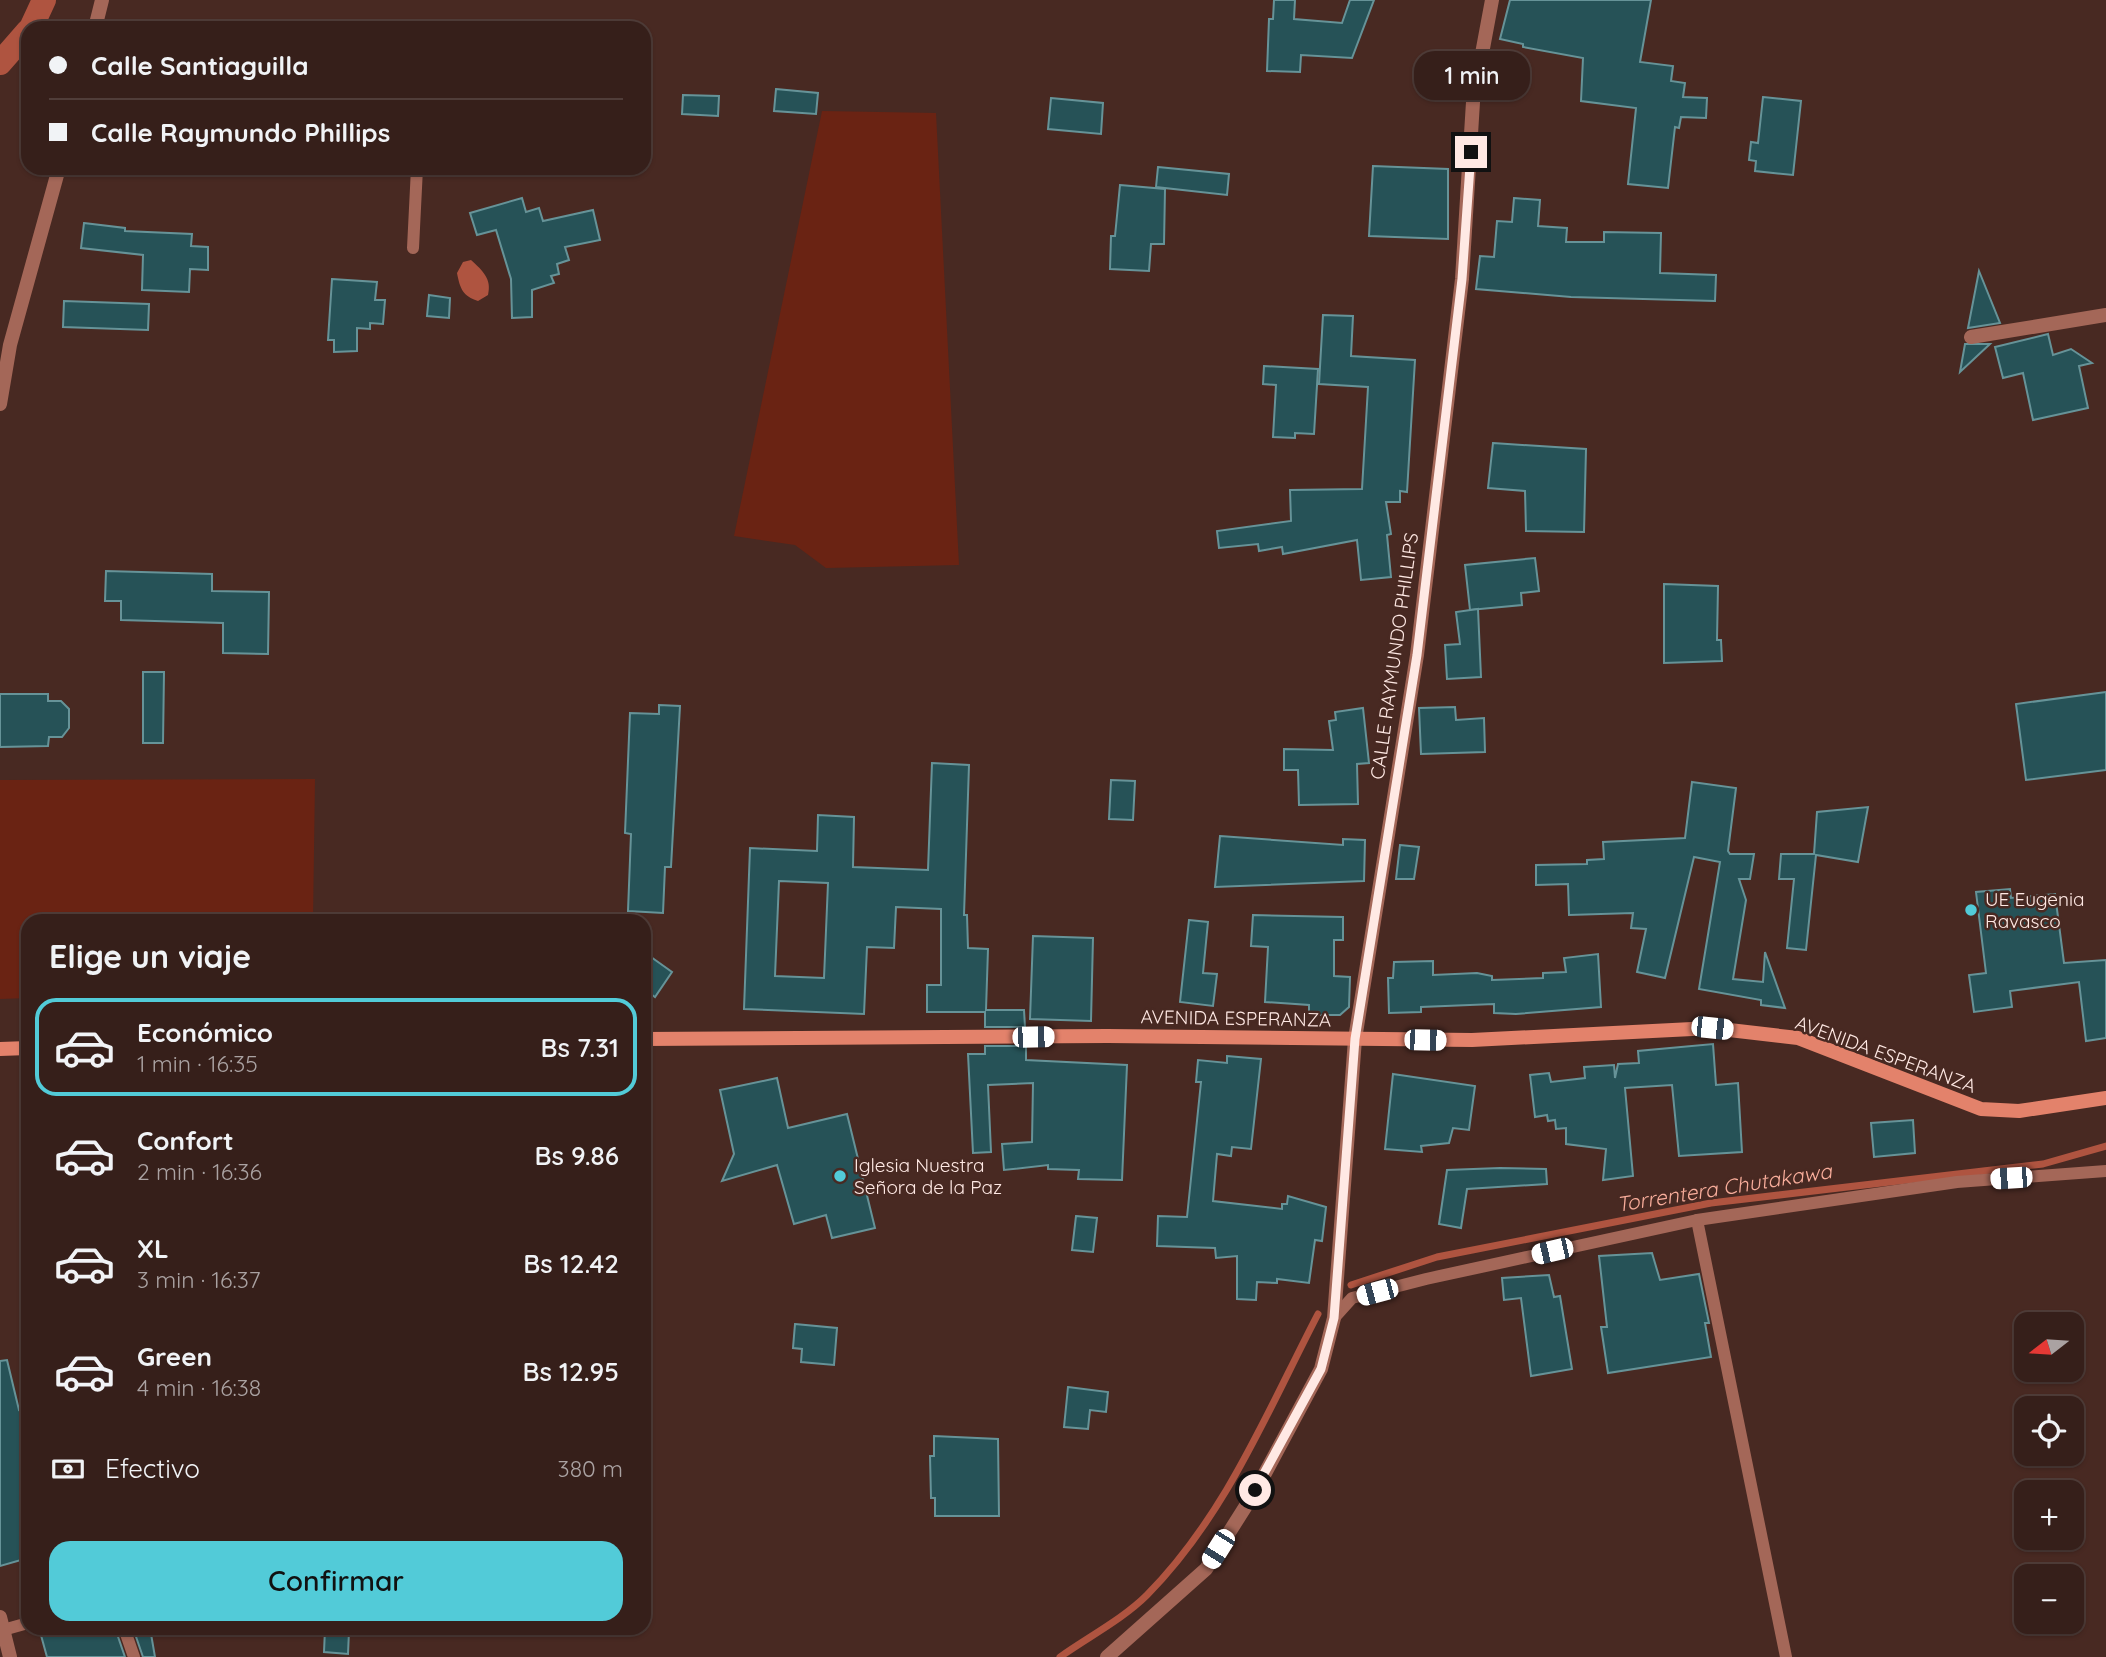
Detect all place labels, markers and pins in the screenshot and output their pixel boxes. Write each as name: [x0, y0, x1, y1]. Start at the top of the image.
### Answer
place label: UE Eugenia Ravasco: [1985, 887, 2085, 933]
marker: UE Eugenia Ravasco: [1963, 902, 1979, 918]
place label: Iglesia Nuestra Señora de la Paz: [854, 1153, 1002, 1199]
marker: Iglesia Nuestra Señora de la Paz: [832, 1168, 848, 1184]

